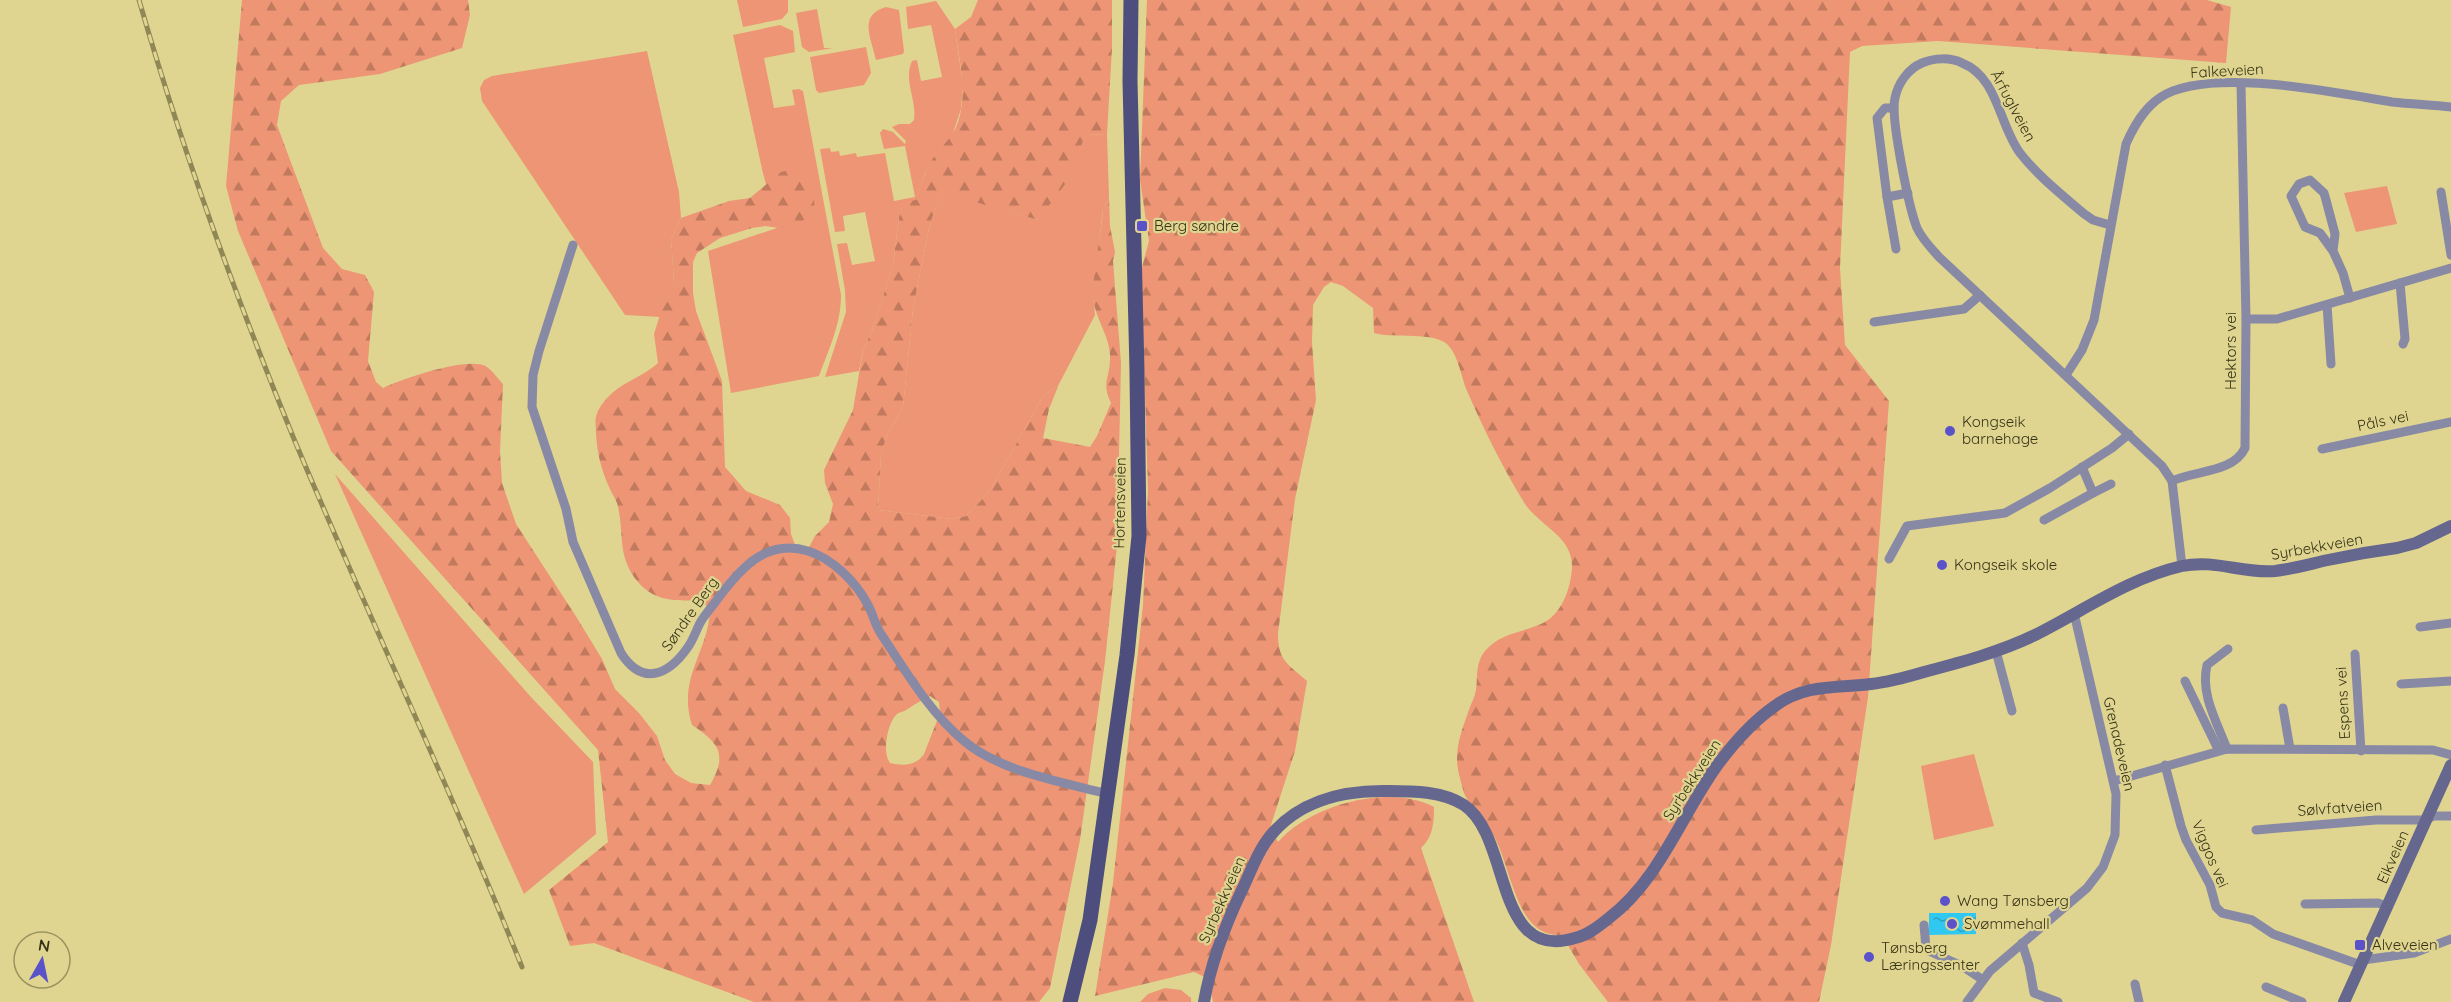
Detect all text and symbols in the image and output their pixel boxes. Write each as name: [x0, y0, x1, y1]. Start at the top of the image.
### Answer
street label: Falkeveien: [2190, 59, 2264, 82]
street label: Årfuglveien: [1987, 67, 2040, 145]
place label: Berg søndre: [1154, 216, 1239, 235]
marker: Berg søndre: [1135, 219, 1149, 233]
street label: Hektors vei: [2221, 312, 2240, 390]
street label: Påls vei: [2355, 406, 2410, 435]
place label: Kongseik barnehage: [1962, 412, 2038, 448]
marker: Kongseik barnehage: [1943, 424, 1957, 438]
street label: Hortensveien: [1109, 457, 1130, 549]
street label: Syrbekkveien: [2269, 529, 2364, 564]
place label: Kongseik skole: [1954, 555, 2057, 574]
marker: Kongseik skole: [1935, 558, 1949, 572]
street label: Søndre Berg: [657, 573, 722, 655]
street label: Espens vei: [2331, 666, 2354, 740]
street label: Grenadeveien: [2099, 695, 2140, 793]
street label: Syrbekkveien: [1658, 736, 1725, 824]
street label: Sølvfatveien: [2297, 795, 2383, 820]
street label: Viggos vei: [2188, 817, 2233, 890]
street label: Eikveien: [2372, 827, 2413, 886]
street label: Syrbekkveien: [1194, 853, 1249, 946]
place label: Wang Tønsberg: [1957, 891, 2069, 910]
marker: Wang Tønsberg: [1938, 894, 1952, 908]
place label: Svømmehall: [1964, 914, 2050, 933]
marker: Svømmehall: [1945, 917, 1959, 931]
north arrow: [12, 930, 72, 990]
text: N: [37, 934, 52, 956]
place label: Alveveien: [2372, 935, 2438, 954]
place label: Tønsberg Læringssenter: [1881, 938, 1980, 974]
marker: Alveveien: [2353, 938, 2367, 952]
marker: Tønsberg Læringssenter: [1862, 950, 1876, 964]

